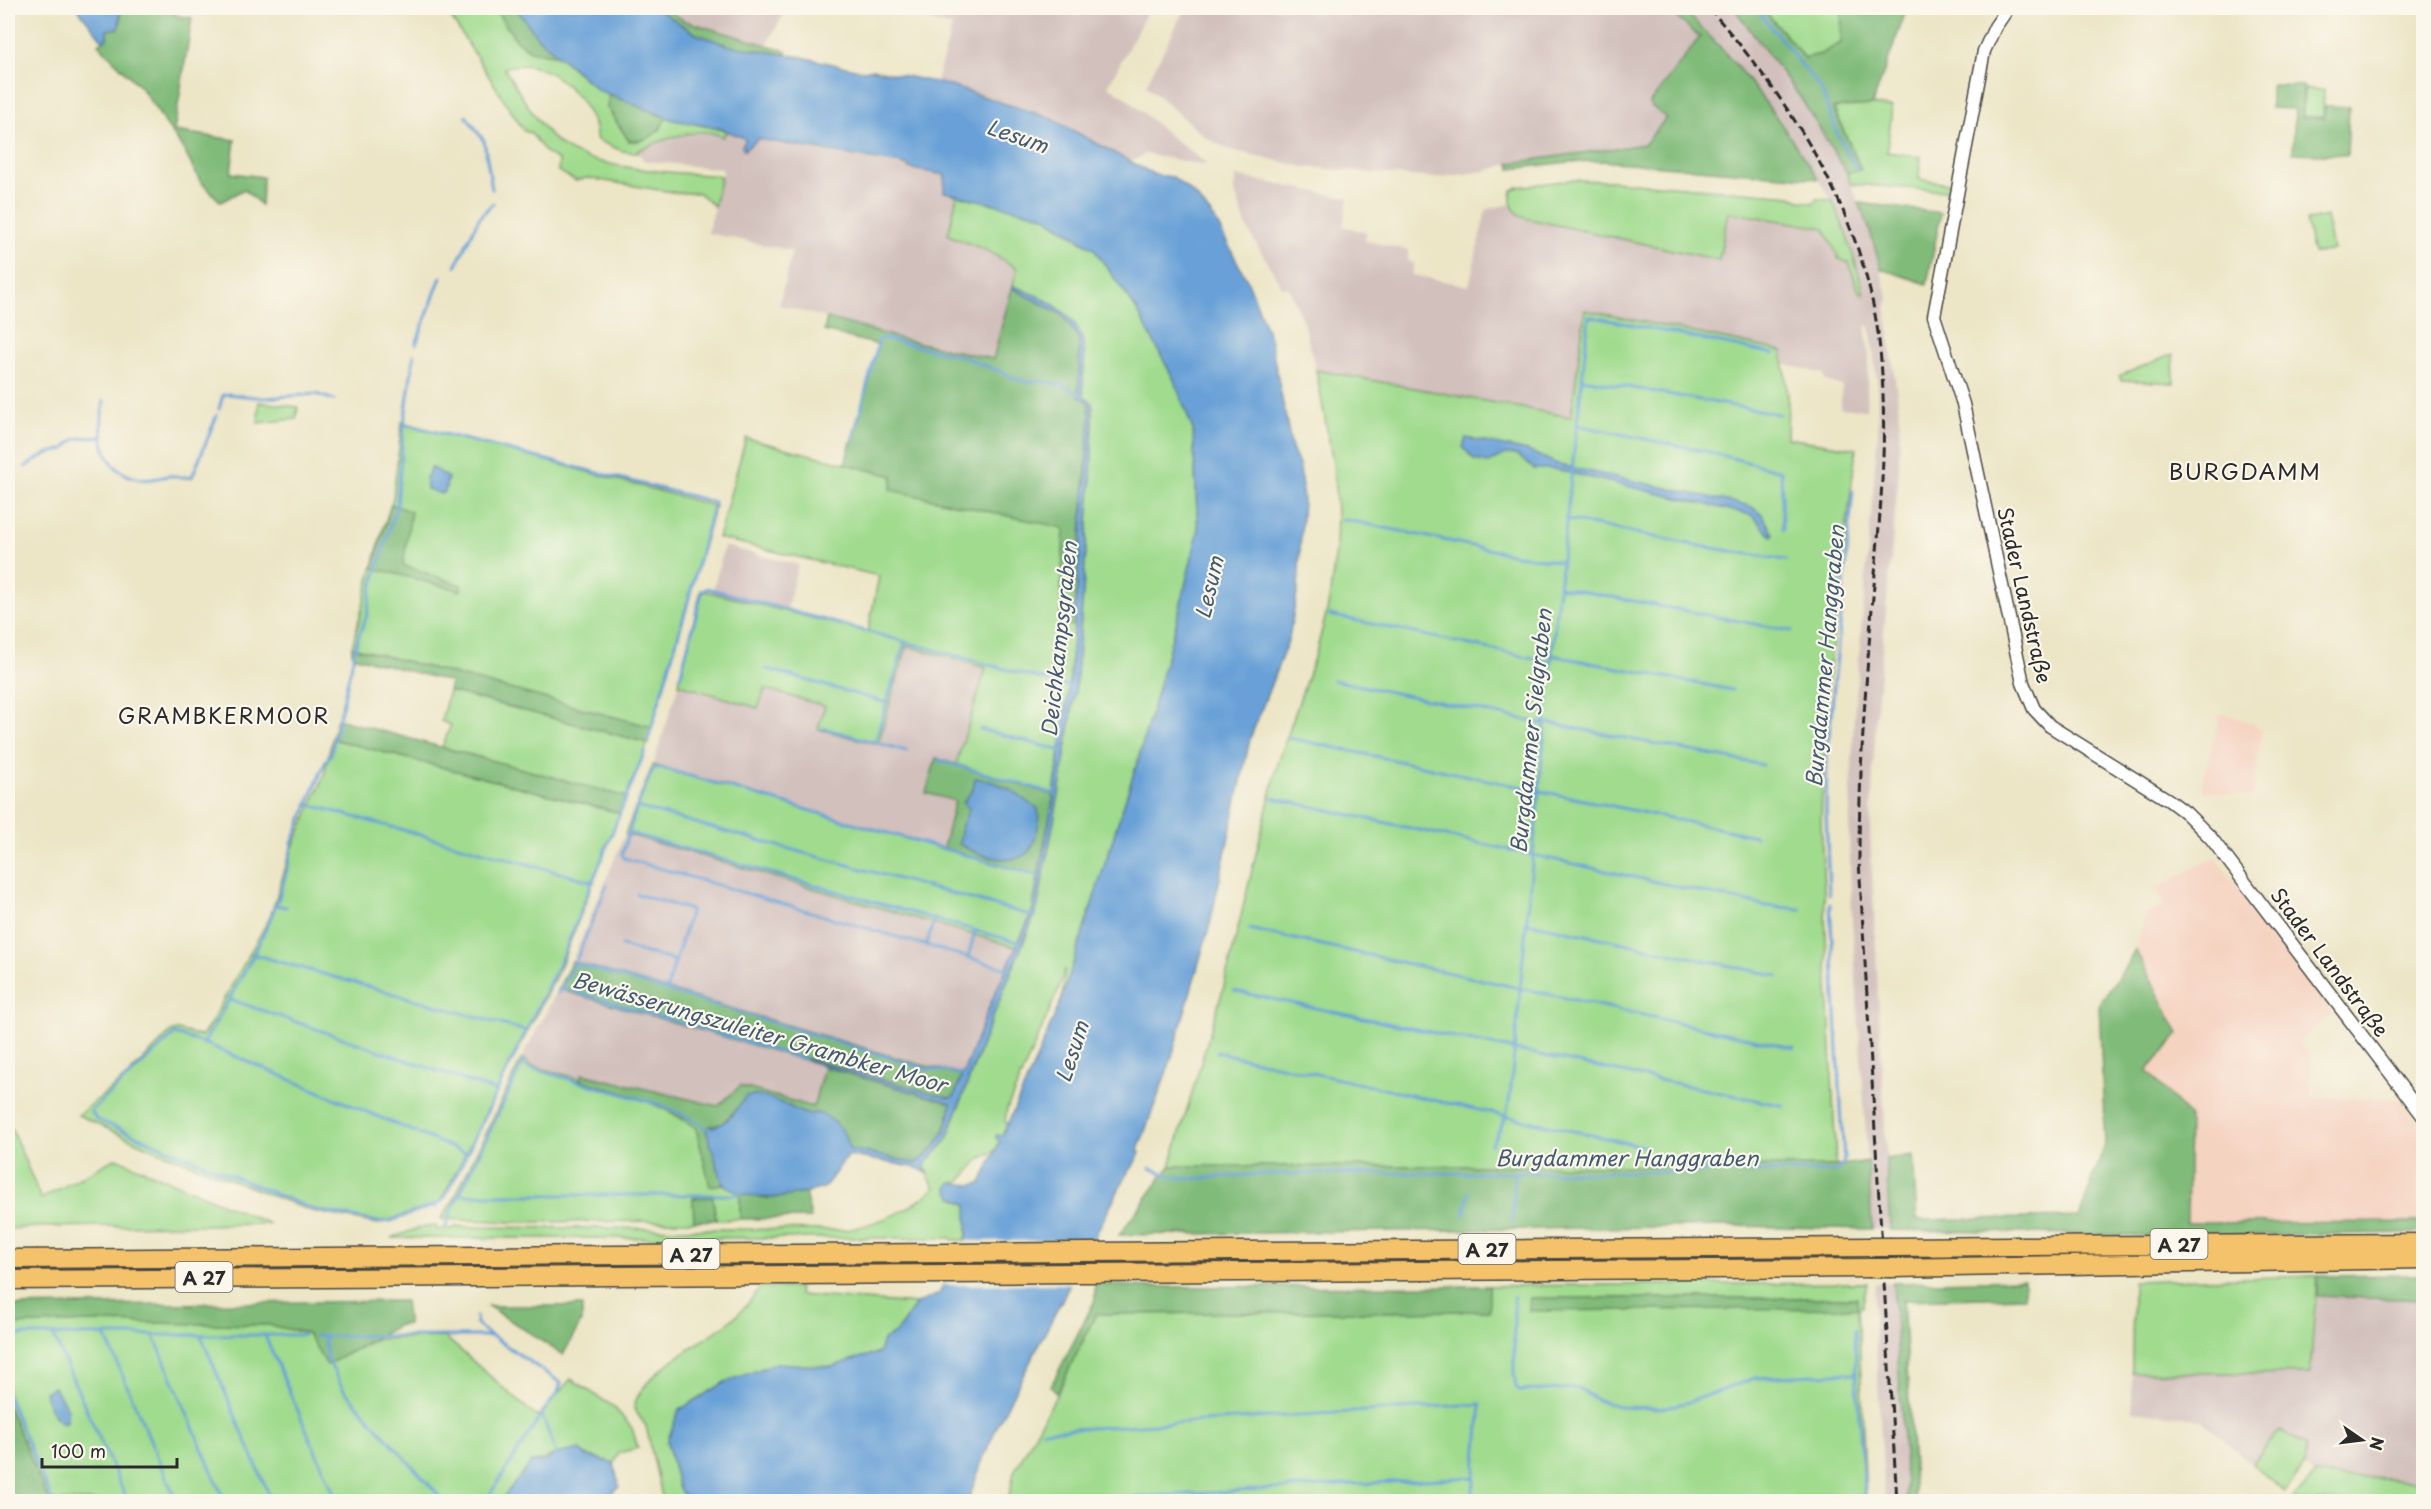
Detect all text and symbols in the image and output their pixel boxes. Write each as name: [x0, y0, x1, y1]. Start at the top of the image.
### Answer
water label: Lesum: [983, 110, 1053, 161]
district label: BURGDAMM: [2169, 454, 2321, 487]
street label: Stader Landstraße: [1990, 504, 2060, 686]
water label: Burgdammer Hanggraben: [1797, 523, 1851, 788]
water label: Deichkampsgraben: [1032, 539, 1084, 738]
water label: Lesum: [1185, 552, 1231, 621]
water label: Burgdammer Sielgraben: [1501, 606, 1559, 855]
district label: GRAMBKERMOOR: [118, 699, 330, 731]
street label: Stader Landstraße: [2264, 881, 2396, 1043]
water label: Bewässerungszuleiter Grambker Moor: [569, 962, 954, 1101]
water label: Lesum: [1046, 1016, 1096, 1086]
water label: Burgdammer Hanggraben: [1495, 1141, 1759, 1173]
road number: A 27: [2150, 1229, 2208, 1259]
road number: A 27: [1458, 1234, 1516, 1264]
road number: A 27: [662, 1239, 720, 1269]
road number: A 27: [176, 1262, 232, 1292]
north arrow: [2332, 1410, 2392, 1470]
scale bar: [42, 1431, 177, 1469]
text: N: [2364, 1435, 2391, 1453]
text: 100 m: [51, 1437, 106, 1464]

